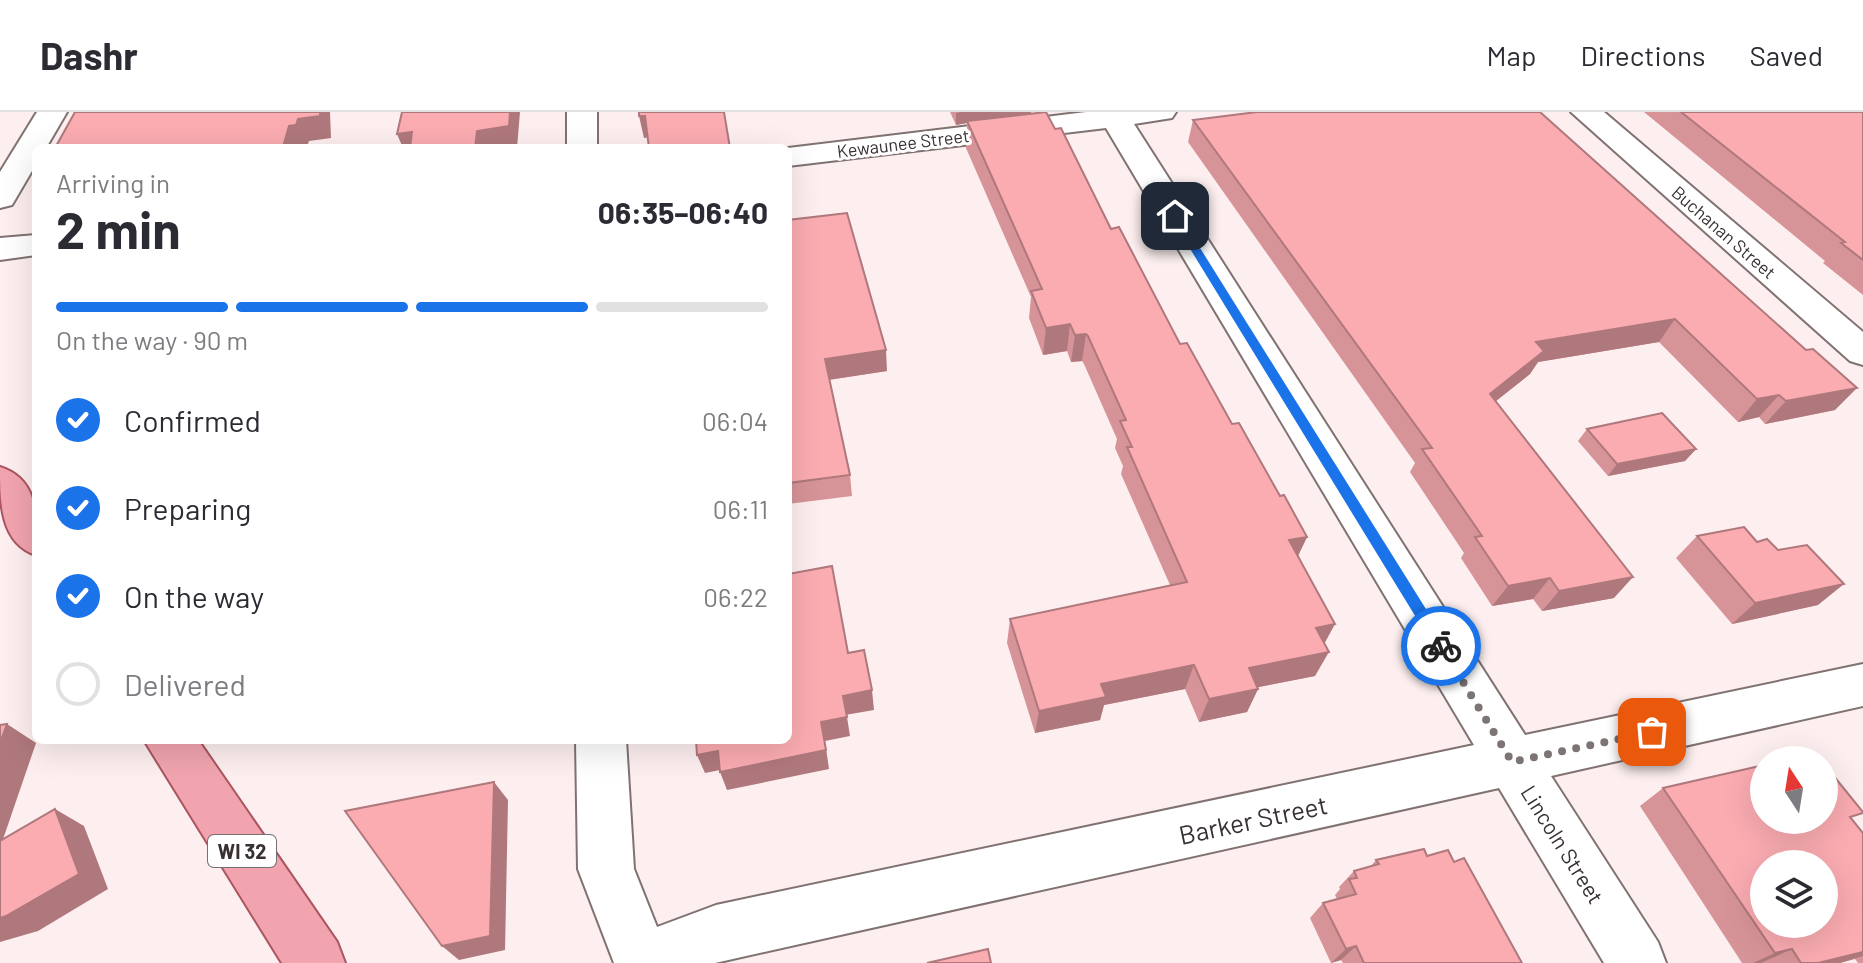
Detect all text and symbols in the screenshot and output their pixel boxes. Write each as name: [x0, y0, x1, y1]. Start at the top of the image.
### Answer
text: Dashr: [40, 32, 138, 78]
text: Map: [1487, 38, 1536, 72]
text: Directions: [1580, 38, 1706, 72]
text: Saved: [1750, 38, 1823, 72]
street label: Kewaunee Street: [836, 124, 970, 162]
text: Arriving in: [56, 167, 170, 198]
street label: Buchanan Street: [1668, 181, 1780, 283]
pin: [1141, 182, 1209, 250]
text: 06:35–06:40: [598, 194, 768, 230]
icon: home: [1153, 194, 1197, 238]
text: 2 min: [56, 197, 181, 259]
text: On the way · 90 m: [56, 324, 248, 355]
icon: check: [56, 398, 100, 442]
text: Confirmed: [124, 402, 261, 438]
text: 06:04: [702, 405, 768, 436]
icon: check: [56, 486, 100, 530]
text: Preparing: [124, 490, 251, 526]
text: 06:11: [713, 493, 768, 524]
icon: check: [56, 574, 100, 618]
text: On the way: [124, 578, 264, 614]
text: 06:22: [703, 581, 768, 612]
courier: [1401, 606, 1481, 686]
icon: bike: [1419, 624, 1463, 668]
text: Delivered: [124, 666, 246, 702]
pin: [1618, 698, 1686, 766]
icon: bag: [1630, 710, 1674, 754]
north arrow: [1750, 746, 1838, 834]
map controls: [1750, 746, 1838, 938]
street label: Lincoln Street: [1516, 780, 1610, 908]
street label: Barker Street: [1176, 788, 1330, 850]
road number: WI 32: [208, 835, 276, 867]
button: layers: [1750, 850, 1838, 938]

